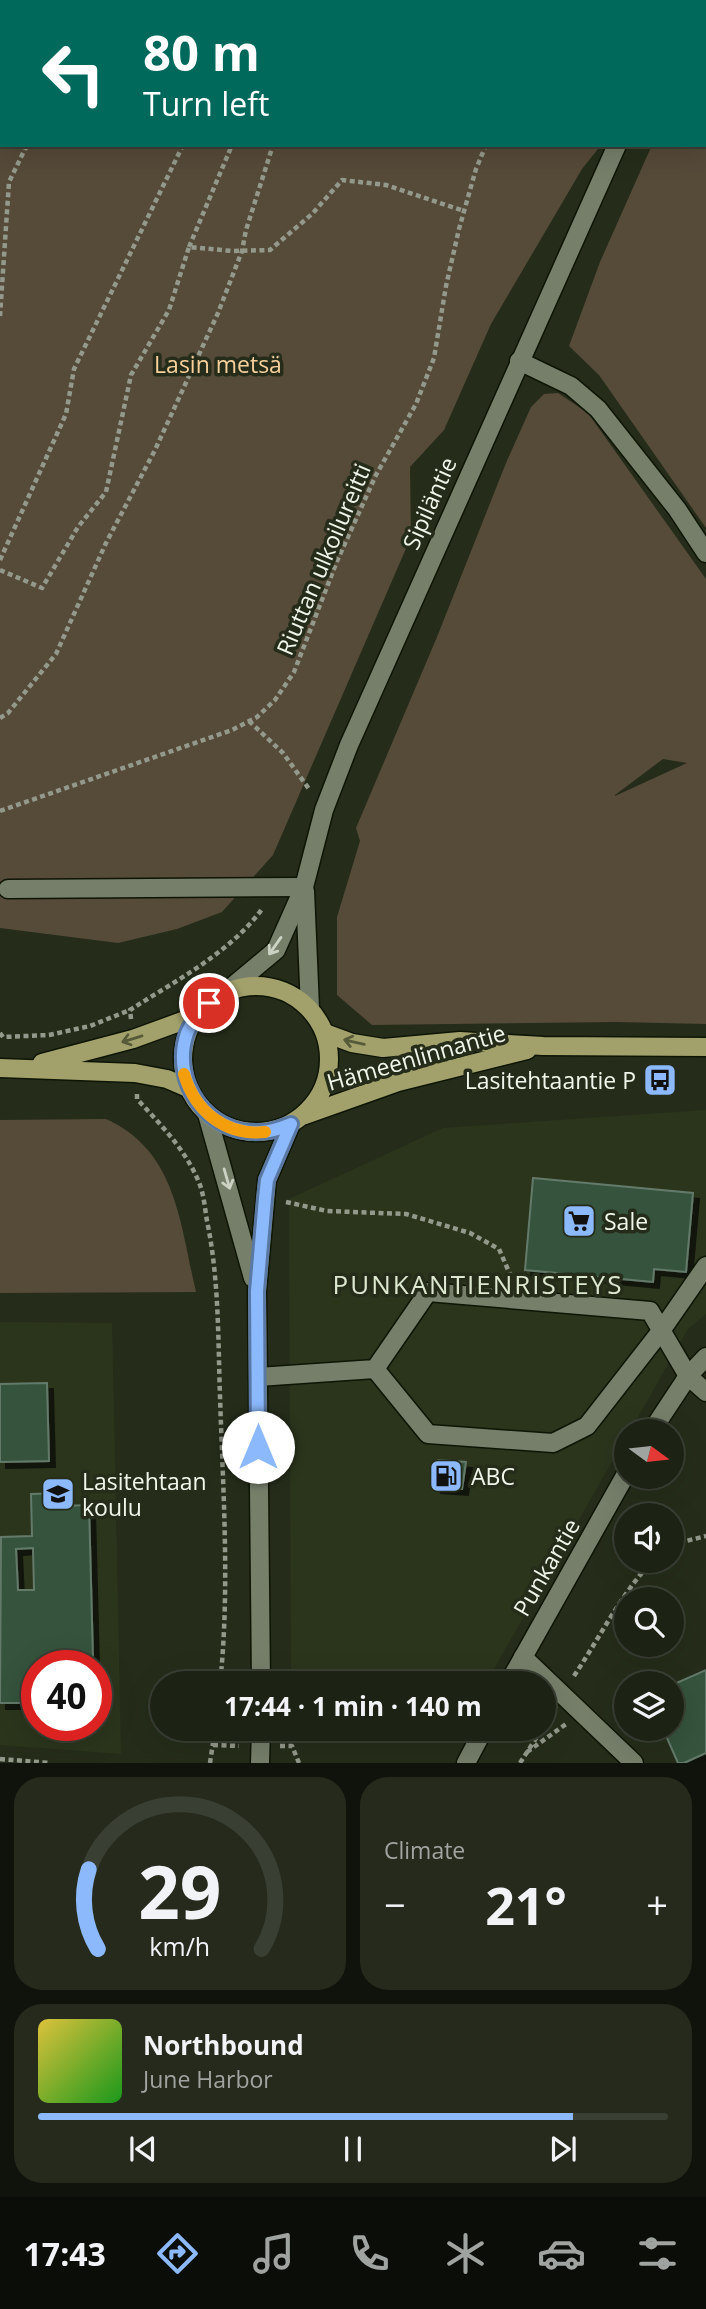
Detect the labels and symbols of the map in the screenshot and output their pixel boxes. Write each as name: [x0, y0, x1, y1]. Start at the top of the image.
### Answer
park label: Lasin metsä: [154, 348, 282, 380]
street label: Sipiläntie: [394, 452, 464, 554]
street label: Riuttan ulkoilureitti: [268, 458, 378, 660]
one-way arrow: [268, 936, 282, 955]
pin: [179, 973, 239, 1033]
street label: Hämeenlinnantie: [323, 1016, 509, 1098]
one-way arrow: [121, 1034, 143, 1047]
one-way arrow: [343, 1035, 366, 1048]
bus stop icon: Lasitehtaantie P: [641, 1061, 679, 1099]
place label: Lasitehtaantie P: [465, 1064, 636, 1096]
one-way arrow: [221, 1168, 234, 1190]
supermarket icon: Sale: [560, 1202, 598, 1240]
place label: Sale: [604, 1205, 648, 1237]
district label: PUNKANTIENRISTEYS: [333, 1266, 623, 1302]
position arrow: [221, 1410, 295, 1484]
north arrow: [614, 1419, 684, 1489]
fuel station icon: ABC: [427, 1457, 465, 1495]
place label: ABC: [471, 1460, 515, 1492]
place label: Lasitehtaan koulu: [82, 1465, 207, 1523]
school or university icon: Lasitehtaan koulu: [39, 1475, 77, 1513]
street label: Punkantie: [505, 1512, 587, 1622]
speed limit sign: 40: [21, 1650, 112, 1741]

